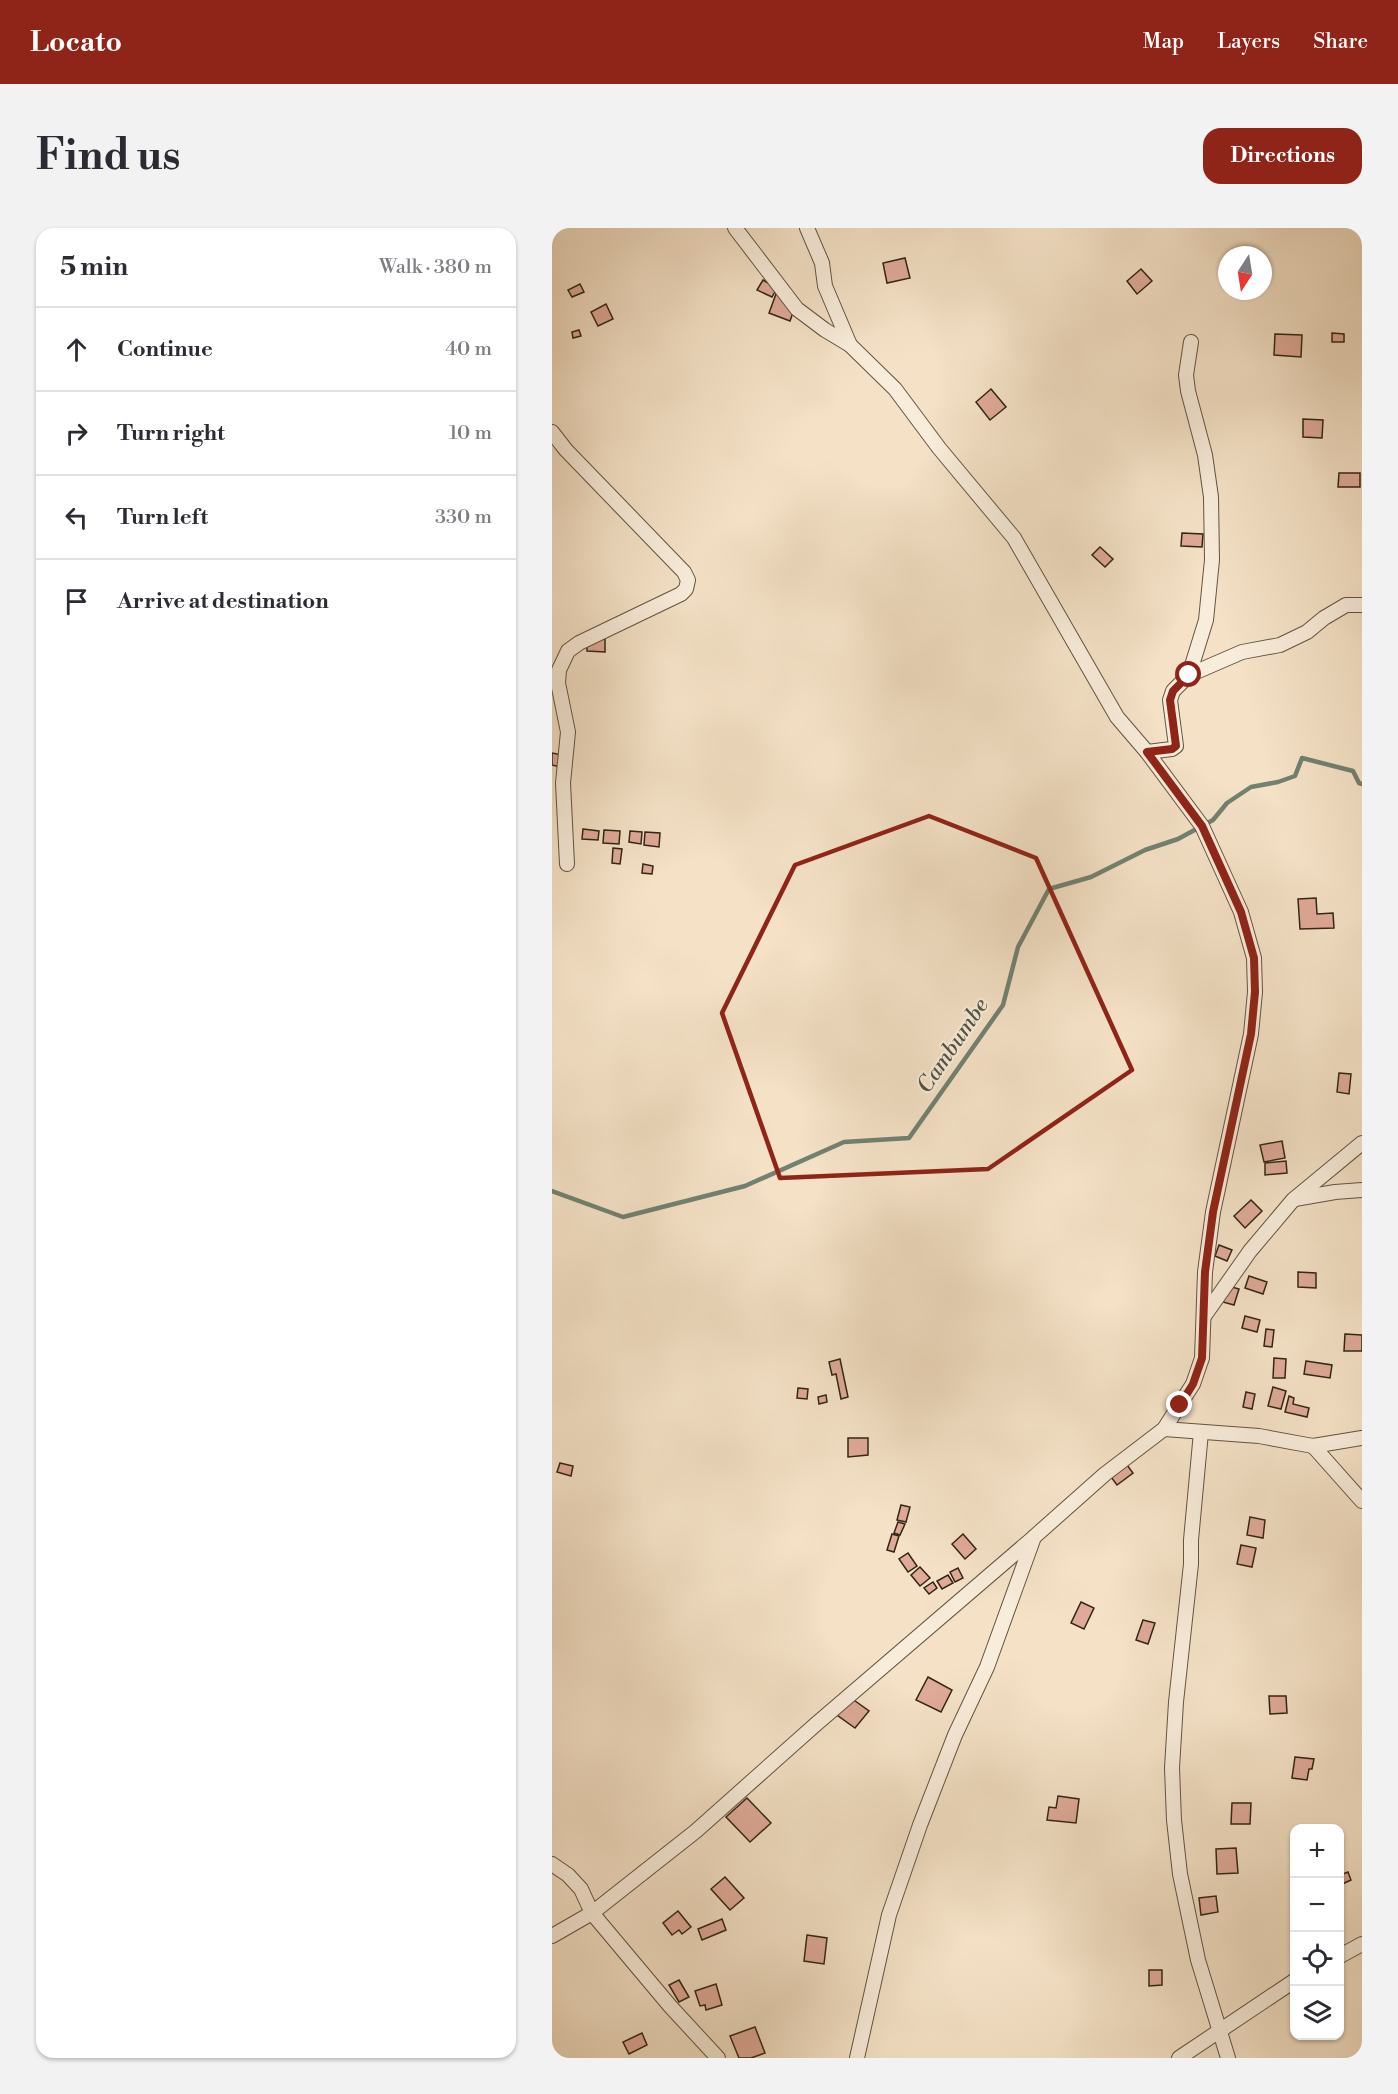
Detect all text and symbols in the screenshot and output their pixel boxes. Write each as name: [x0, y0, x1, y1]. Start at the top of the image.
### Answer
text: Locato: [30, 25, 122, 60]
text: Map: [1143, 29, 1184, 55]
text: Layers: [1217, 29, 1280, 55]
text: Share: [1313, 29, 1368, 55]
button: Directions: [1203, 128, 1362, 184]
text: Find us: [36, 130, 180, 183]
north arrow: [1218, 246, 1272, 300]
text: 5 min: [60, 251, 128, 283]
text: Walk · 380 m: [379, 255, 492, 280]
icon: ahead: [60, 333, 93, 366]
text: Continue: [117, 336, 213, 363]
text: 40 m: [445, 337, 492, 362]
icon: right: [60, 417, 93, 450]
text: Turn right: [117, 420, 225, 447]
text: 10 m: [449, 421, 492, 446]
icon: left: [60, 501, 93, 534]
text: Turn left: [117, 504, 208, 531]
text: 330 m: [435, 505, 492, 530]
icon: arrive: [60, 585, 93, 618]
text: Arrive at destination: [117, 588, 329, 615]
route start: [1175, 661, 1201, 687]
water label: Cambumbe: [911, 993, 995, 1099]
route end: [1166, 1391, 1192, 1417]
map controls: [1290, 1824, 1344, 2040]
button: +: [1290, 1824, 1344, 1878]
button: −: [1290, 1878, 1344, 1932]
button: locate: [1290, 1932, 1344, 1986]
button: layers: [1290, 1986, 1344, 2040]

